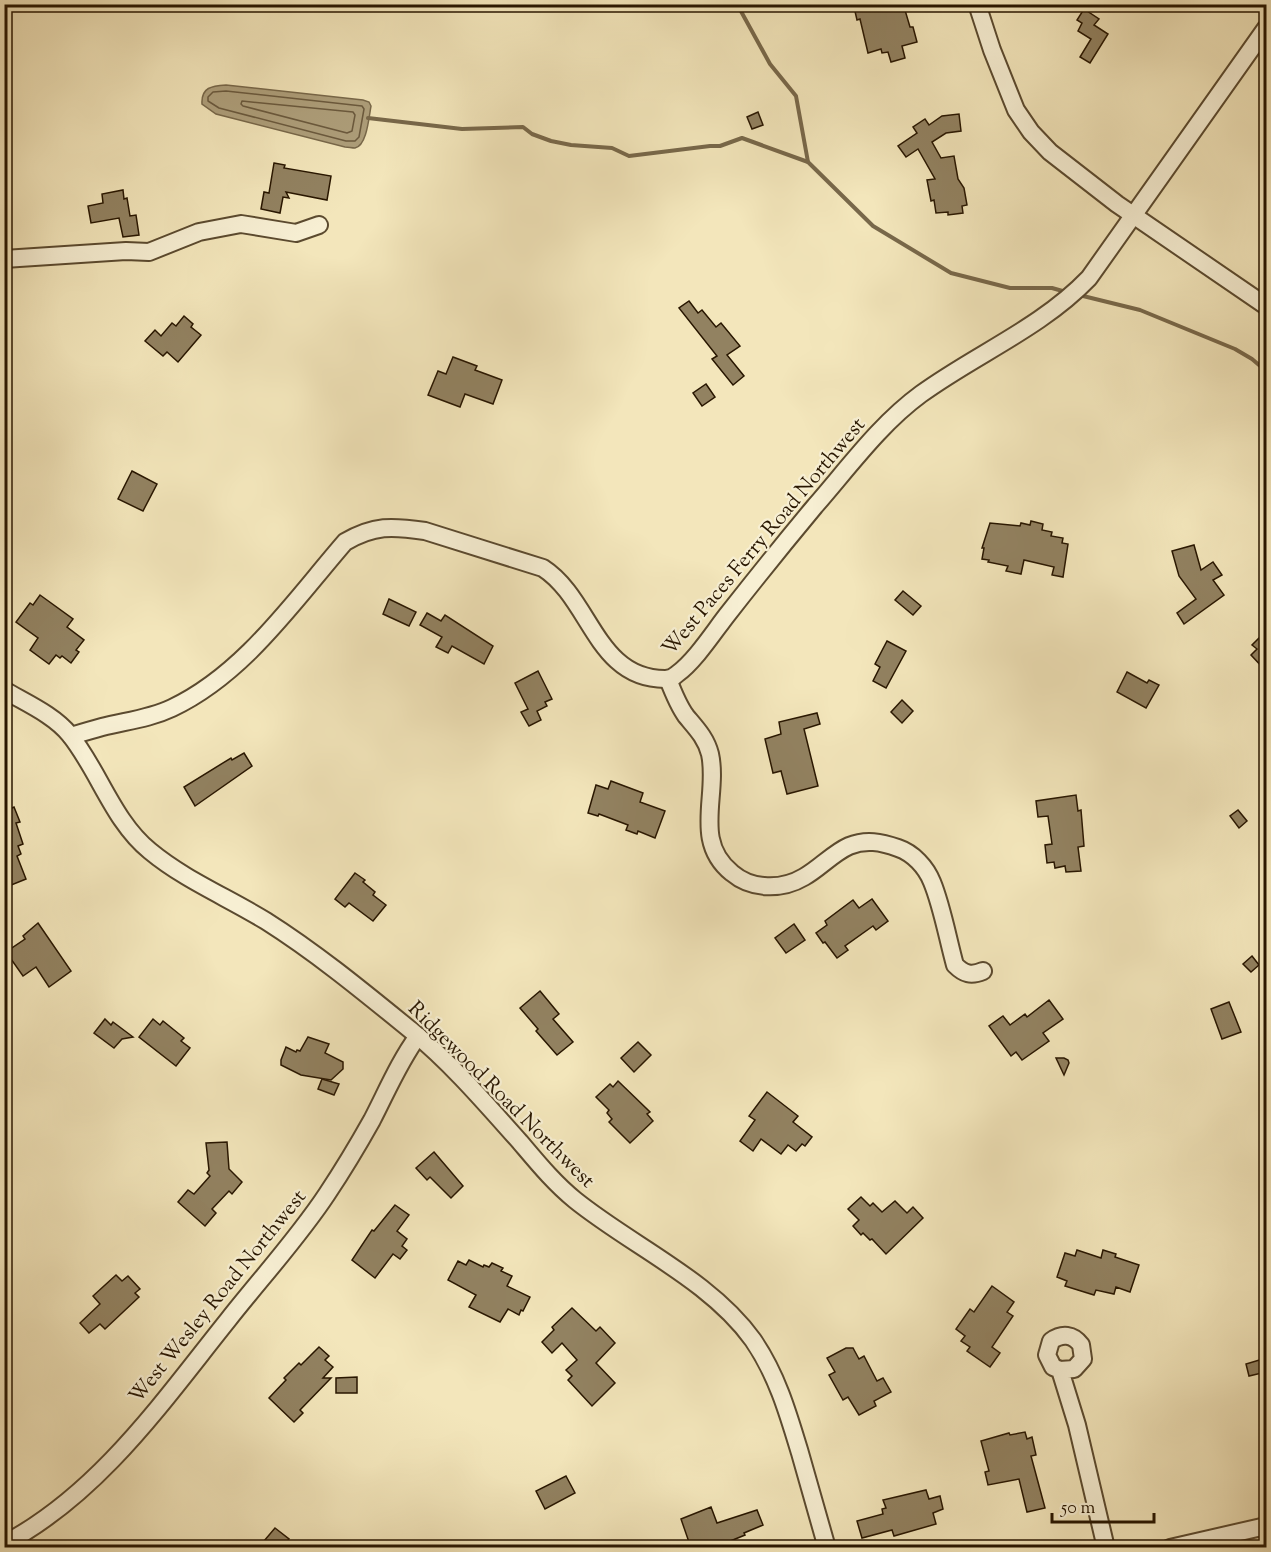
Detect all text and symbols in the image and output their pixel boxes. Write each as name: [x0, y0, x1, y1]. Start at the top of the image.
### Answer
street label: West Paces Ferry Road Northwest: [656, 412, 873, 663]
street label: Ridgewood Road Northwest: [400, 995, 601, 1196]
street label: West Wesley Road Northwest: [123, 1184, 314, 1411]
scale bar: [1052, 1486, 1154, 1524]
text: 50 m: [1060, 1496, 1096, 1522]

